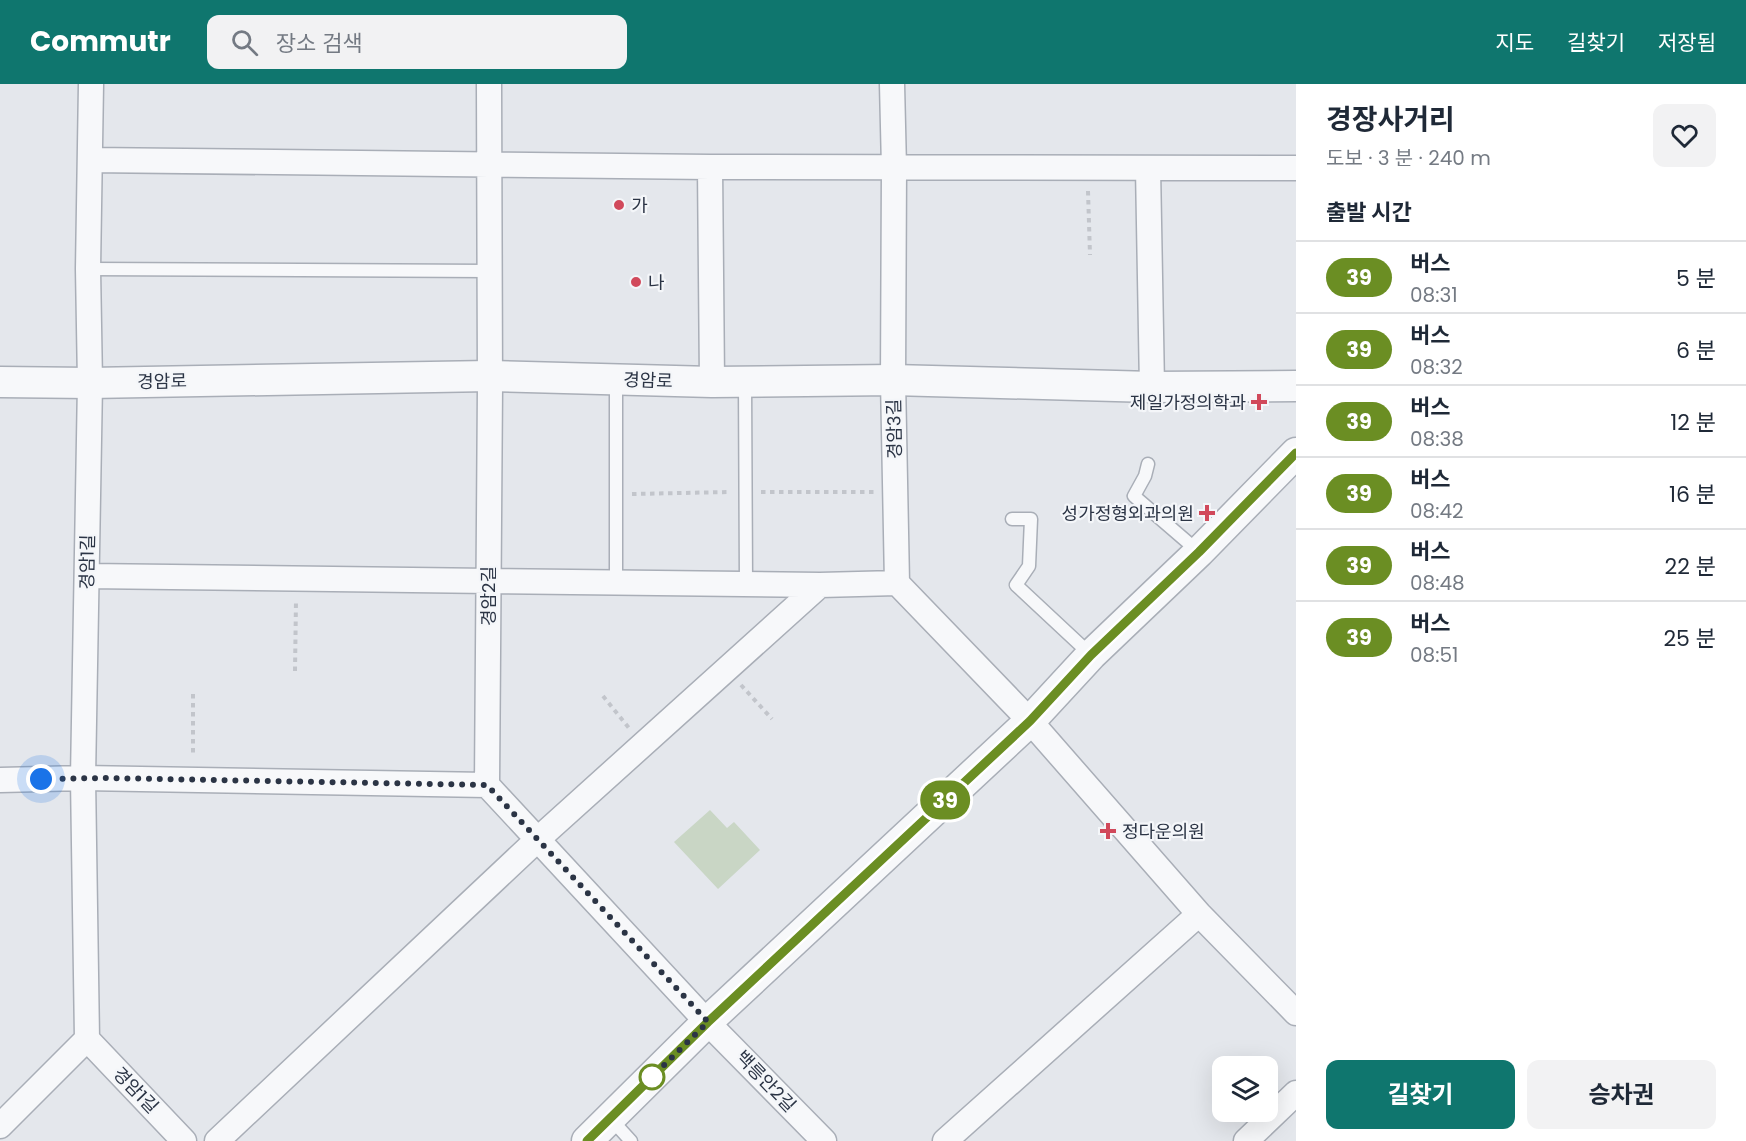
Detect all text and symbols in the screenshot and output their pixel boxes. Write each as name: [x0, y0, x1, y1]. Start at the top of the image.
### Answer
search box: [207, 15, 627, 69]
text: Commutr: [30, 22, 171, 61]
icon: search: [228, 26, 261, 59]
text: 장소 검색: [276, 28, 363, 59]
text: 지도: [1495, 28, 1534, 57]
text: 길찾기: [1567, 28, 1625, 57]
text: 저장됨: [1658, 28, 1716, 57]
text: 경장사거리: [1326, 100, 1455, 139]
button: heart: [1653, 104, 1716, 167]
text: 도보 · 3 분 · 240 m: [1326, 144, 1491, 172]
place label: 가: [631, 193, 648, 218]
text: 출발 시간: [1326, 197, 1412, 228]
marker: 가: [612, 198, 626, 212]
text: 버스: [1410, 248, 1450, 279]
text: 39: [1346, 263, 1372, 292]
text: 5 분: [1676, 263, 1716, 294]
place label: 나: [648, 270, 665, 295]
marker: 나: [629, 275, 643, 289]
text: 08:31: [1410, 281, 1458, 309]
text: 버스: [1410, 320, 1450, 351]
text: 39: [1346, 335, 1372, 364]
text: 6 분: [1676, 335, 1716, 366]
text: 08:32: [1410, 353, 1463, 381]
street label: 경암로: [623, 367, 673, 393]
street label: 경암로: [137, 368, 187, 394]
place label: 제일가정의학과: [1130, 390, 1246, 415]
text: 버스: [1410, 392, 1450, 423]
marker: 제일가정의학과: [1250, 393, 1268, 411]
street label: 경암3길: [881, 399, 907, 459]
text: 39: [1346, 407, 1372, 436]
text: 12 분: [1670, 407, 1716, 438]
text: 08:38: [1410, 425, 1464, 453]
text: 버스: [1410, 464, 1450, 495]
text: 39: [1346, 479, 1372, 508]
text: 16 분: [1669, 479, 1716, 510]
text: 08:42: [1410, 497, 1464, 525]
place label: 성가정형외과의원: [1062, 501, 1194, 526]
marker: 성가정형외과의원: [1198, 504, 1216, 522]
street label: 경암1길: [74, 534, 100, 590]
text: 버스: [1410, 536, 1450, 567]
text: 39: [1346, 551, 1372, 580]
text: 22 분: [1665, 551, 1716, 582]
street label: 경암2길: [476, 566, 501, 626]
text: 08:48: [1410, 569, 1465, 597]
text: 버스: [1410, 608, 1450, 639]
text: 39: [1346, 623, 1372, 652]
text: 25 분: [1663, 623, 1716, 654]
text: 08:51: [1410, 641, 1458, 669]
your location: [26, 764, 56, 794]
line badge: 39: [918, 780, 972, 820]
text: 39: [932, 786, 958, 815]
place label: 정다운의원: [1122, 819, 1205, 844]
marker: 정다운의원: [1099, 822, 1117, 840]
street label: 백릉안2길: [730, 1045, 802, 1117]
map controls: [1212, 1056, 1278, 1122]
button: layers: [1212, 1056, 1278, 1122]
button: 길찾기: [1326, 1060, 1515, 1129]
button: 승차권: [1527, 1060, 1716, 1129]
street label: 경암1길: [108, 1061, 164, 1119]
unlabelled marker: [639, 1064, 665, 1090]

